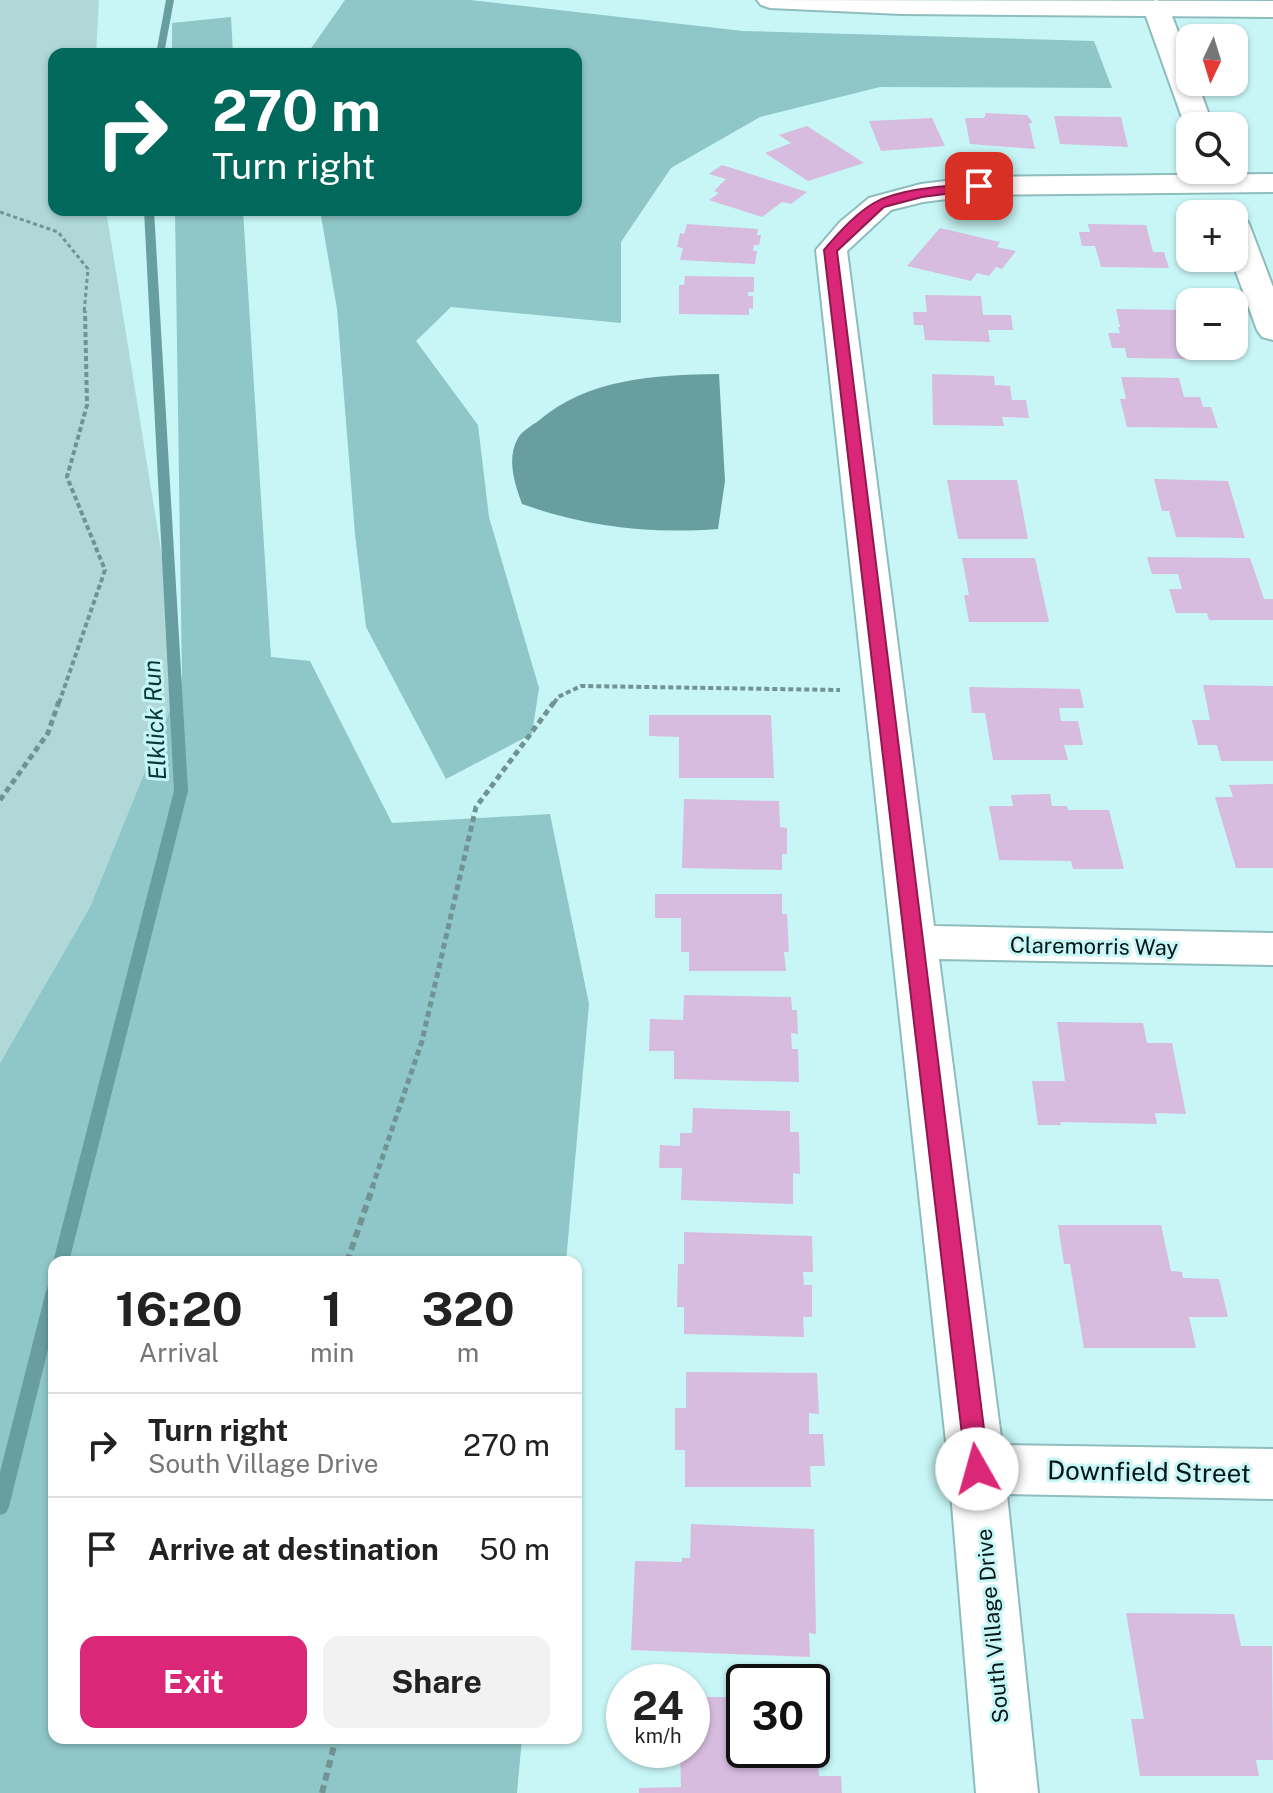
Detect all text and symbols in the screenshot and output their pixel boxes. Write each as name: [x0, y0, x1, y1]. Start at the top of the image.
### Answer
north arrow: [1176, 24, 1248, 96]
map controls: [1176, 24, 1248, 360]
text: 270 m: [212, 78, 381, 144]
icon: right: [80, 80, 184, 184]
button: search: [1176, 112, 1248, 184]
text: Turn right: [212, 145, 375, 187]
pin: [945, 152, 1013, 220]
icon: arrive: [957, 164, 1001, 208]
button: +: [1176, 200, 1248, 272]
button: −: [1176, 288, 1248, 360]
water label: Elklick Run: [137, 659, 171, 781]
street label: Claremorris Way: [1010, 932, 1179, 960]
text: 16:20: [115, 1280, 243, 1337]
text: 1: [322, 1280, 342, 1337]
text: 320: [421, 1280, 515, 1337]
text: Arrival: [139, 1337, 219, 1368]
text: min: [310, 1337, 354, 1368]
text: m: [457, 1337, 479, 1368]
text: Turn right: [148, 1412, 288, 1448]
icon: right: [80, 1423, 124, 1467]
text: 270 m: [463, 1427, 550, 1463]
position arrow: [935, 1427, 1019, 1511]
text: South Village Drive: [148, 1448, 379, 1479]
street label: Downfield Street: [1047, 1454, 1251, 1489]
icon: arrive: [80, 1527, 124, 1571]
street label: South Village Drive: [971, 1528, 1013, 1724]
text: Arrive at destination: [148, 1531, 439, 1567]
text: 50 m: [479, 1531, 550, 1567]
button: Exit: [80, 1636, 307, 1728]
button: Share: [323, 1636, 550, 1728]
speed limit sign: 30: [726, 1664, 830, 1768]
text: 24: [632, 1682, 684, 1729]
text: km/h: [634, 1724, 682, 1748]

